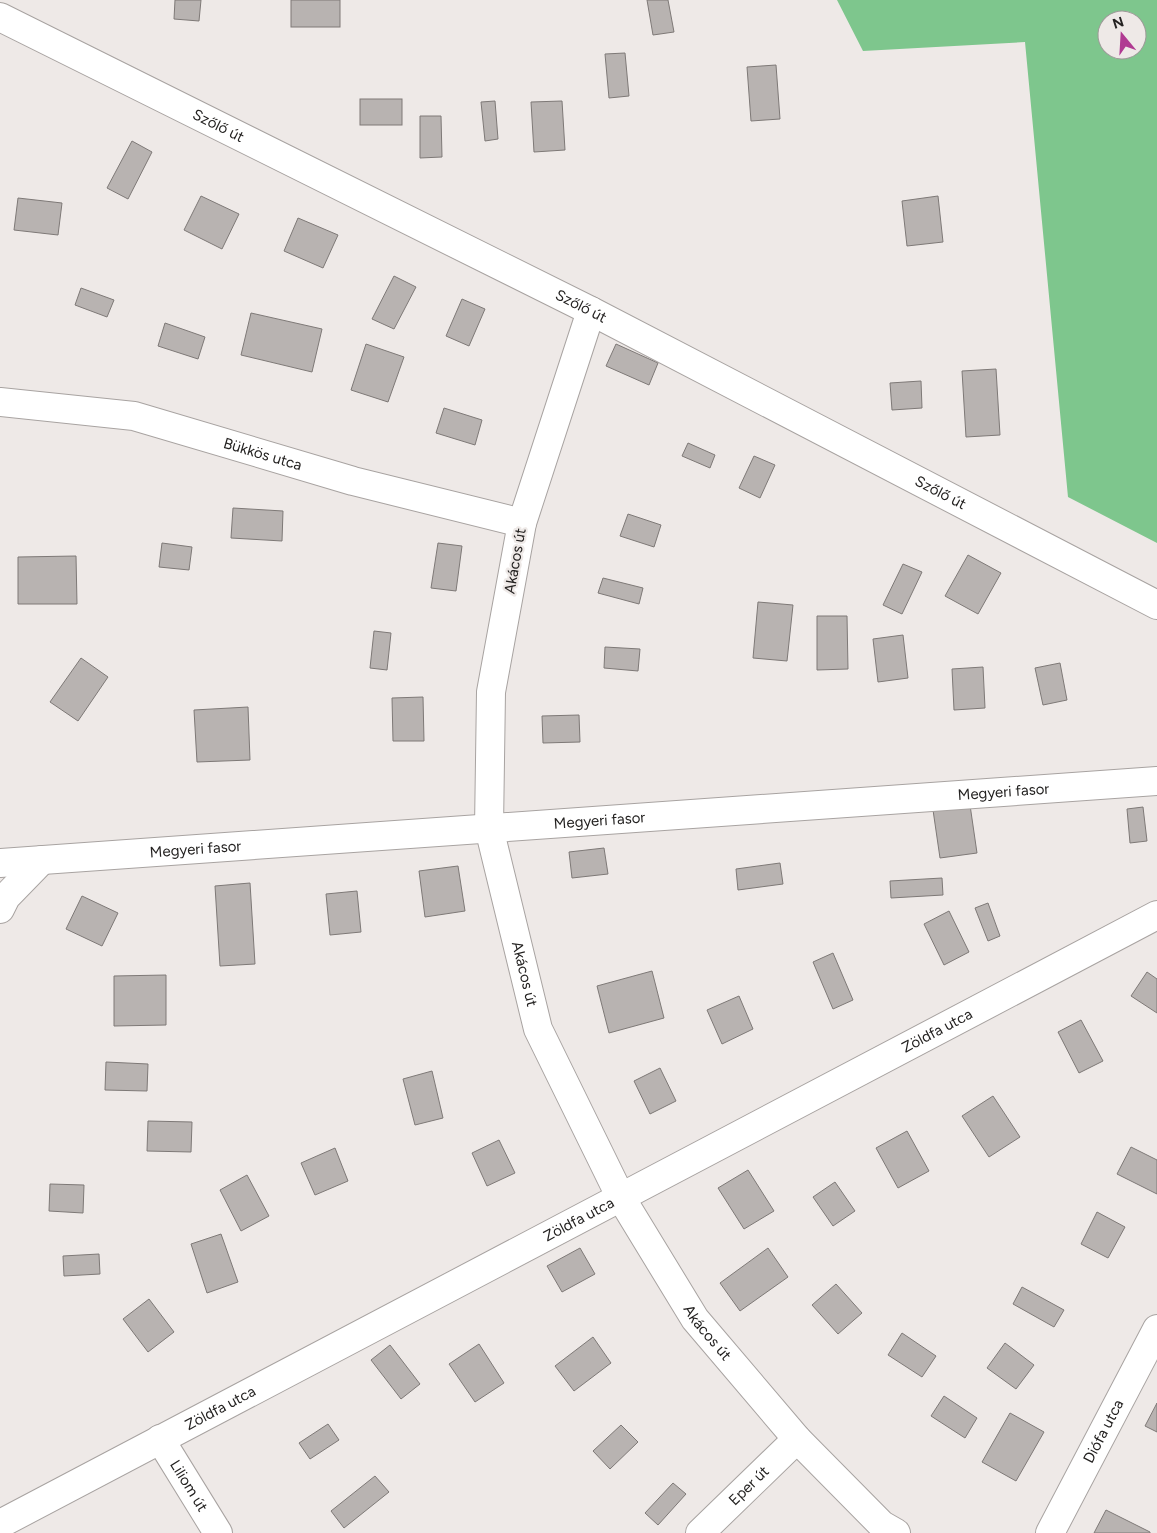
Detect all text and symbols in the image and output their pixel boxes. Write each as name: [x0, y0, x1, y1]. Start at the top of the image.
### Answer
north arrow: [1097, 10, 1147, 60]
text: N: [1110, 13, 1126, 33]
street label: Szőlő út: [190, 105, 247, 146]
street label: Szőlő út: [552, 286, 610, 327]
street label: Bükkös utca: [221, 434, 304, 474]
street label: Szőlő út: [912, 472, 969, 513]
street label: Akácos út: [500, 526, 530, 595]
street label: Megyeri fasor: [957, 780, 1050, 804]
street label: Megyeri fasor: [553, 808, 646, 833]
street label: Megyeri fasor: [149, 837, 242, 861]
street label: Akácos út: [508, 940, 541, 1009]
street label: Zöldfa utca: [899, 1005, 975, 1057]
street label: Zöldfa utca: [540, 1193, 617, 1245]
street label: Akácos út: [679, 1301, 735, 1364]
street label: Zöldfa utca: [182, 1382, 259, 1434]
street label: Diófa utca: [1079, 1396, 1127, 1466]
street label: Liliom út: [166, 1457, 212, 1515]
street label: Eper út: [725, 1462, 773, 1509]

